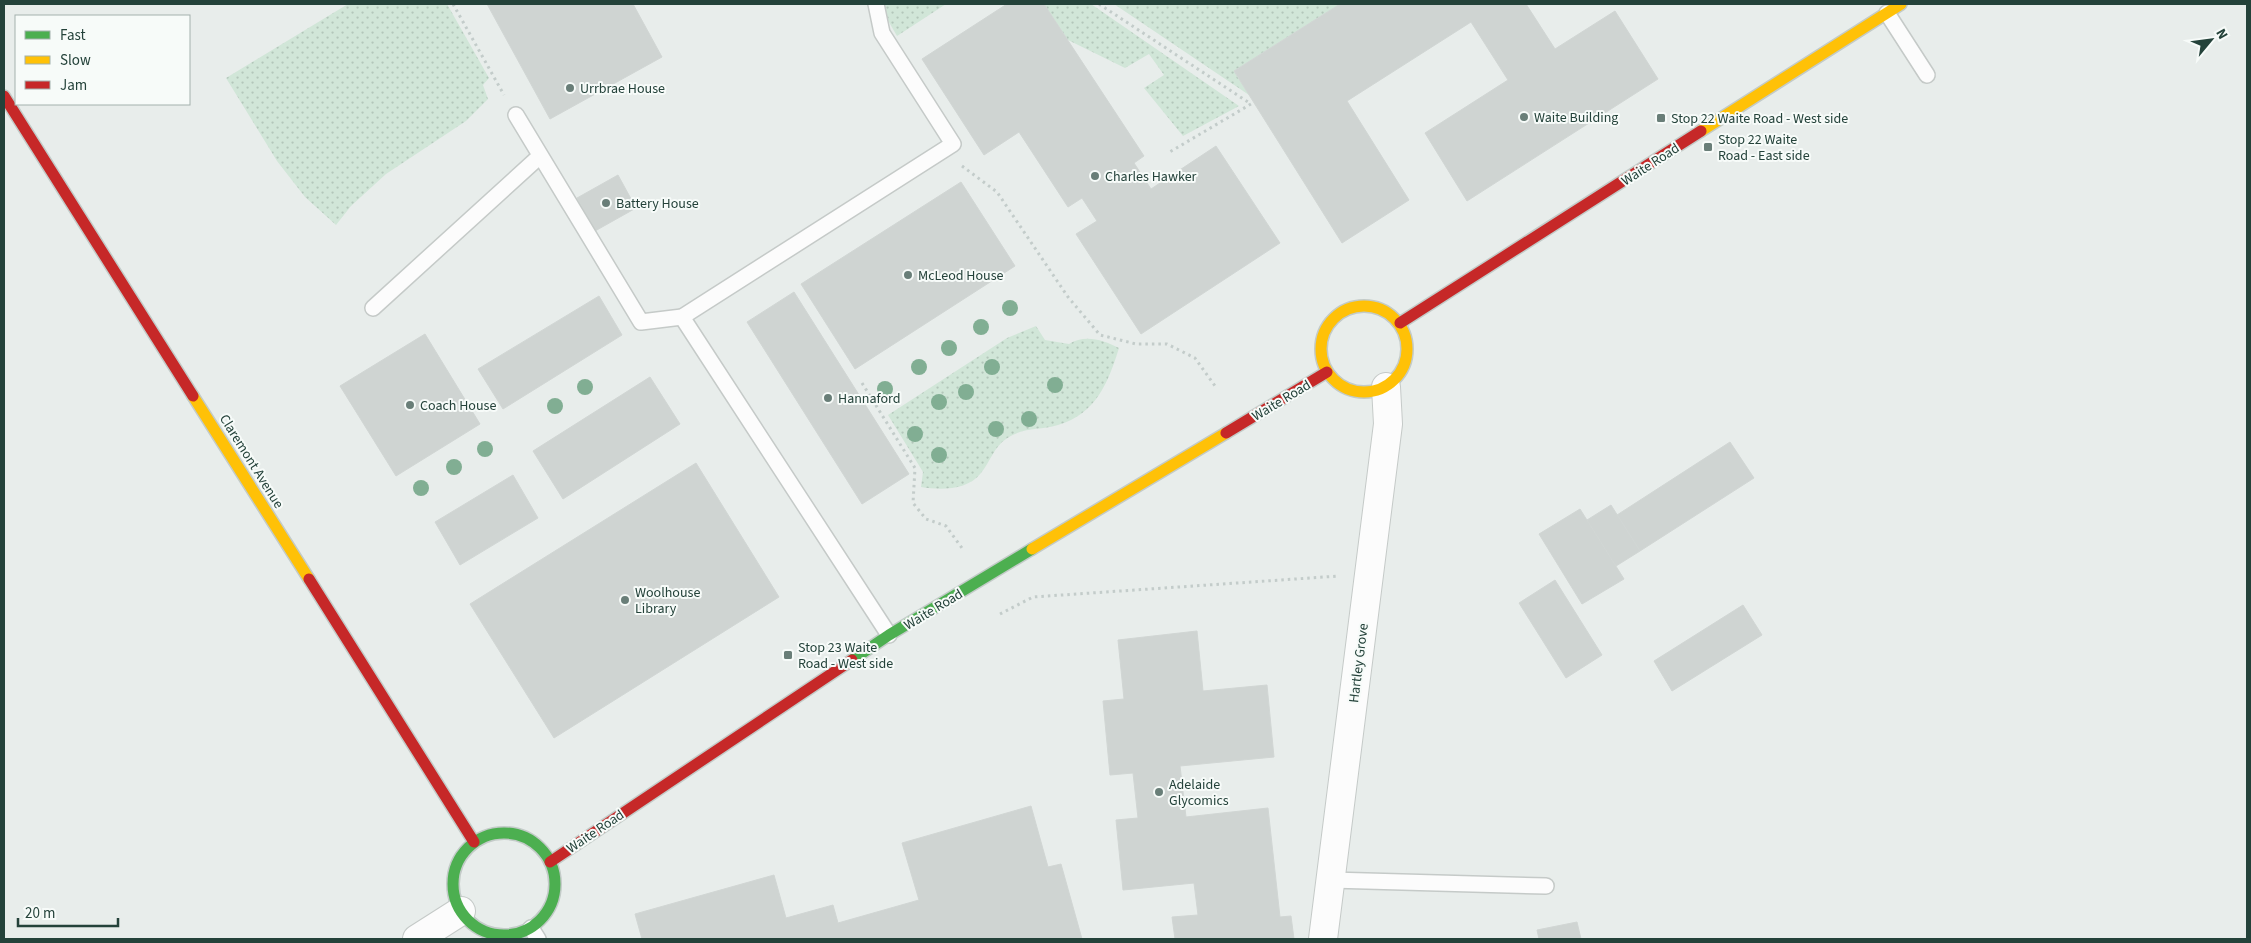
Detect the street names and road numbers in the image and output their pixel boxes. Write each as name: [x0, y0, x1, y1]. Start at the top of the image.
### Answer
street label: Waite Road: [1618, 139, 1684, 191]
street label: Waite Road: [1248, 375, 1315, 426]
street label: Claremont Avenue: [214, 411, 288, 513]
street label: Waite Road: [900, 584, 967, 635]
street label: Hartley Grove: [1344, 622, 1374, 704]
street label: Waite Road: [563, 805, 628, 858]

